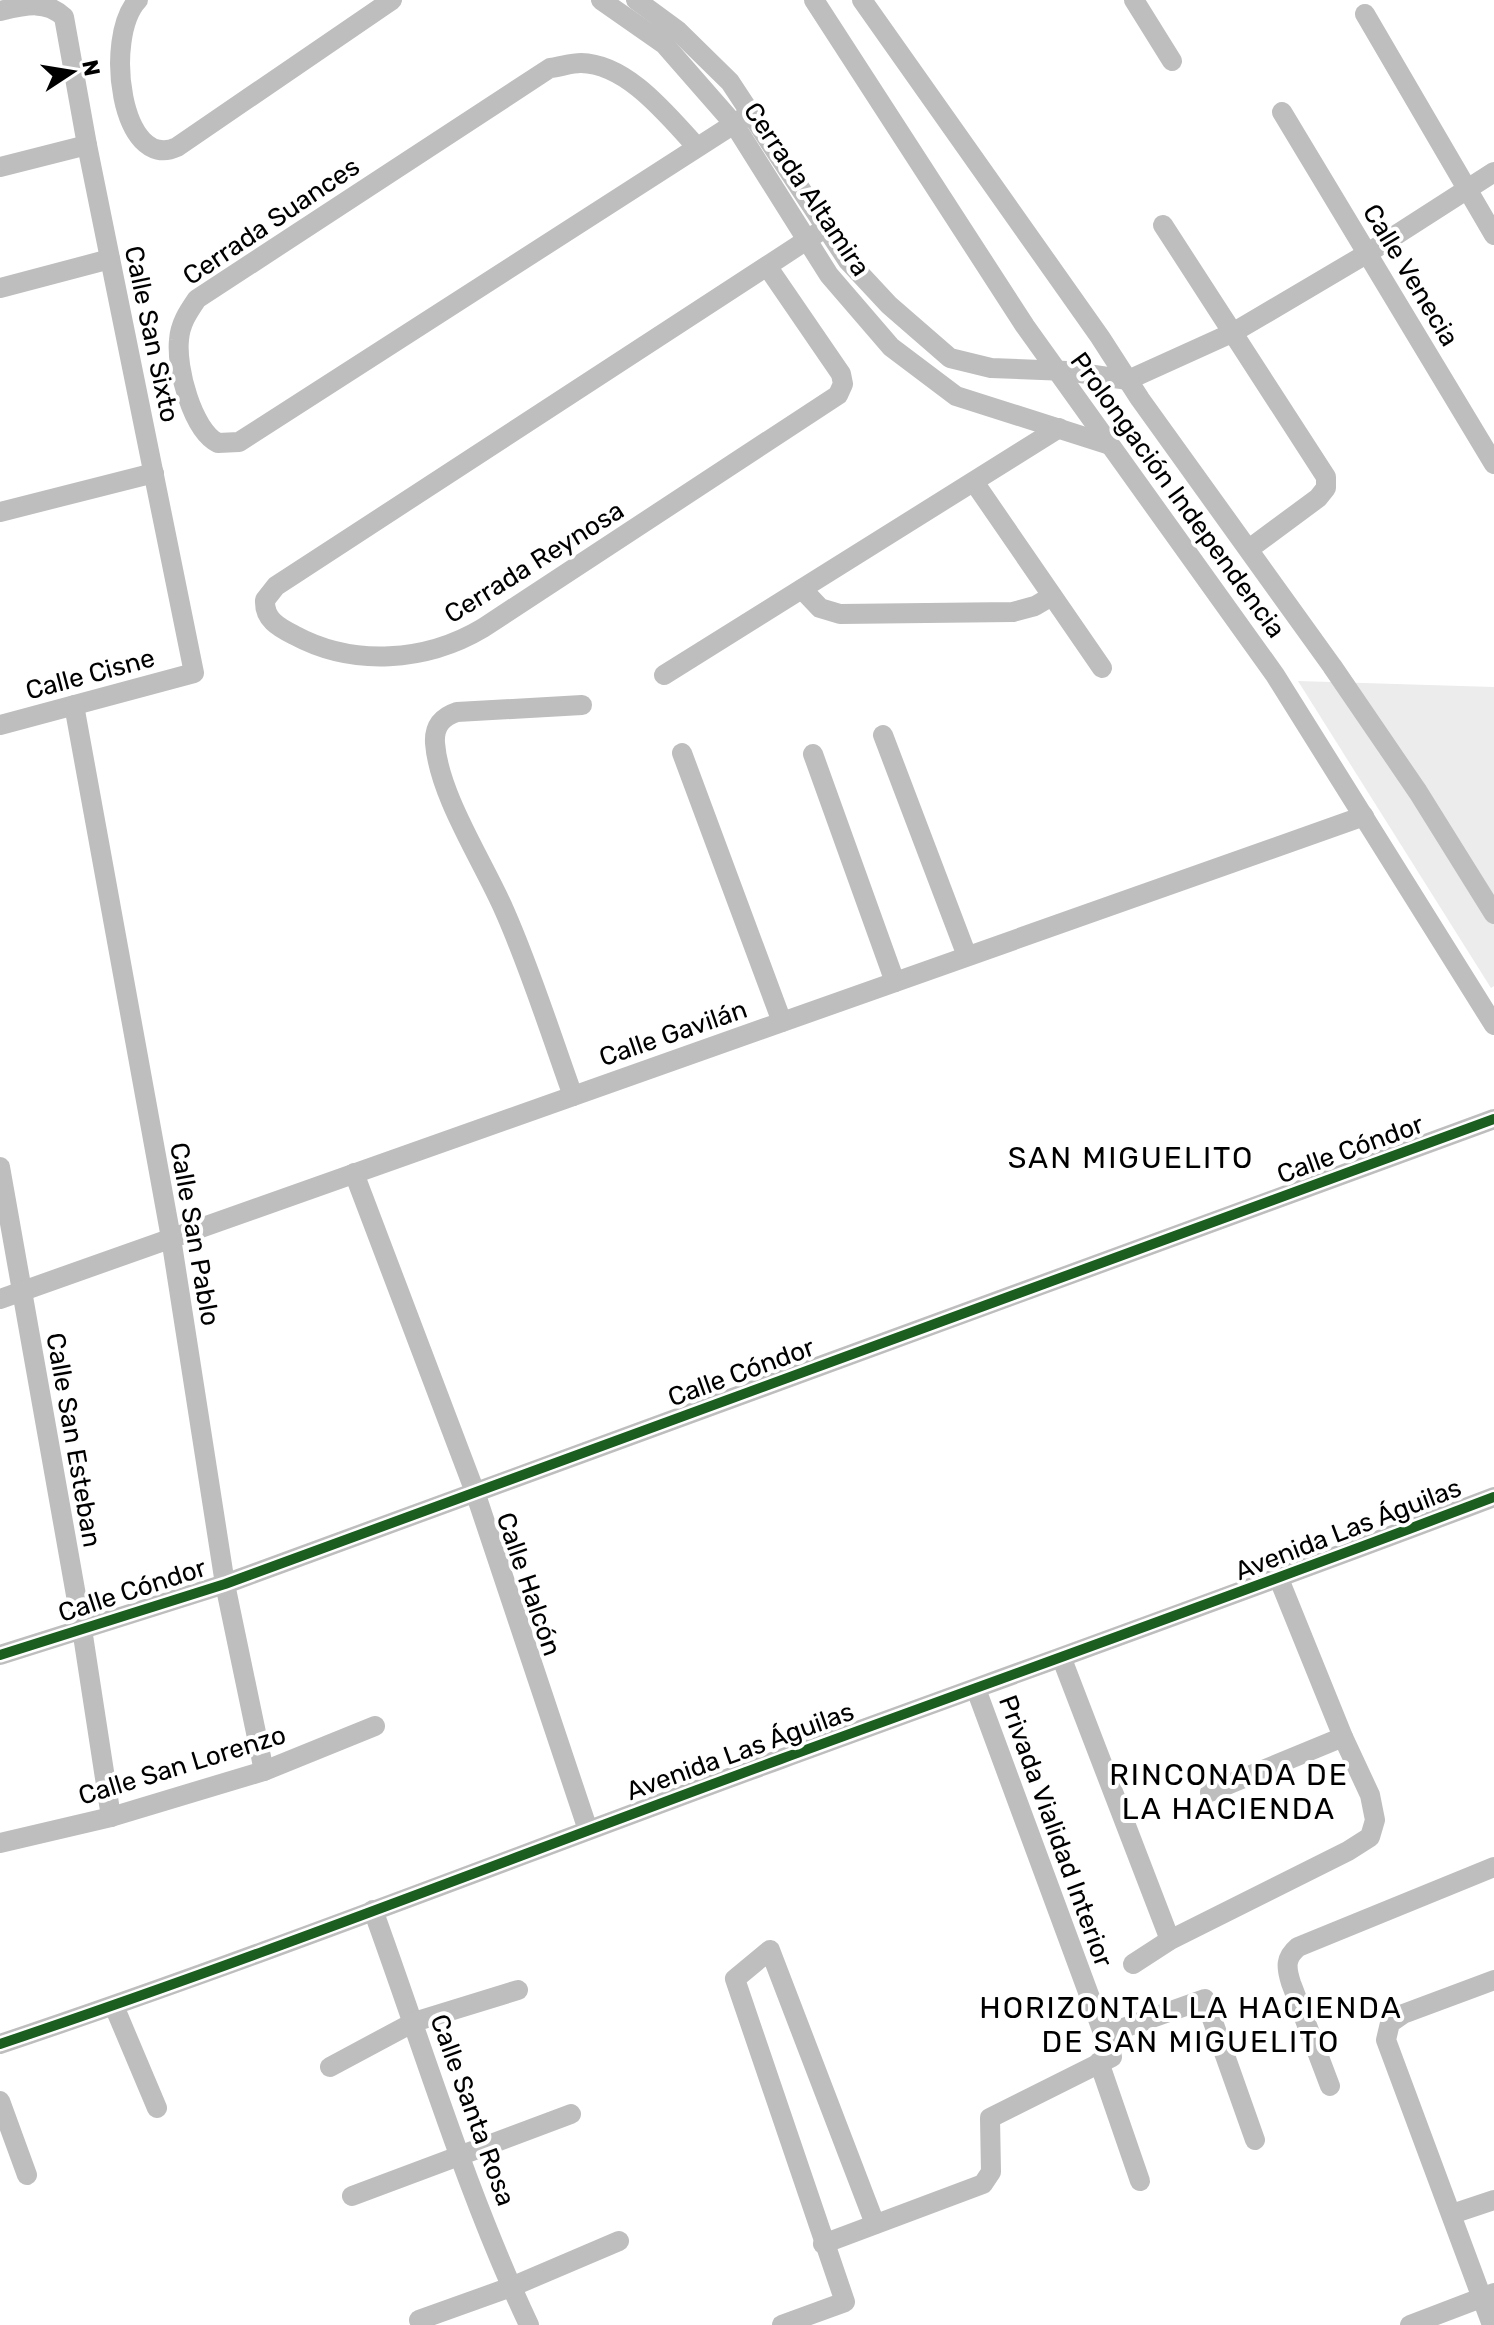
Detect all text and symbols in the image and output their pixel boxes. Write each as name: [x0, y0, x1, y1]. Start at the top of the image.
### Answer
north arrow: [32, 32, 112, 112]
text: N: [76, 57, 106, 78]
street label: Cerrada Altamira: [737, 96, 876, 282]
street label: Cerrada Suances: [177, 151, 365, 292]
street label: Calle Venecia: [1356, 199, 1465, 352]
street label: Calle San Sixto: [118, 243, 185, 425]
street label: Prolongación Independencia: [1064, 347, 1292, 644]
street label: Cerrada Reynosa: [439, 495, 630, 630]
street label: Calle Cisne: [22, 642, 158, 707]
street label: Calle Gavilán: [595, 994, 751, 1073]
street label: Calle Cóndor: [1273, 1109, 1428, 1190]
street label: Calle San Pablo: [163, 1140, 226, 1328]
district label: SAN MIGUELITO: [1008, 1140, 1254, 1176]
street label: Calle San Esteban: [39, 1330, 108, 1550]
street label: Calle Cóndor: [664, 1332, 819, 1413]
street label: Avenida Las Águilas: [1231, 1472, 1466, 1587]
street label: Calle Halcón: [490, 1508, 568, 1660]
street label: Calle Cóndor: [54, 1552, 210, 1629]
street label: Privada Vialidad Interior: [992, 1691, 1119, 1971]
street label: Avenida Las Águilas: [622, 1696, 858, 1807]
street label: Calle San Lorenzo: [75, 1719, 290, 1812]
district label: RINCONADA DE LA HACIENDA: [1109, 1757, 1349, 1827]
district label: HORIZONTAL LA HACIENDA DE SAN MIGUELITO: [979, 1990, 1403, 2060]
street label: Calle Santa Rosa: [423, 2010, 522, 2210]

